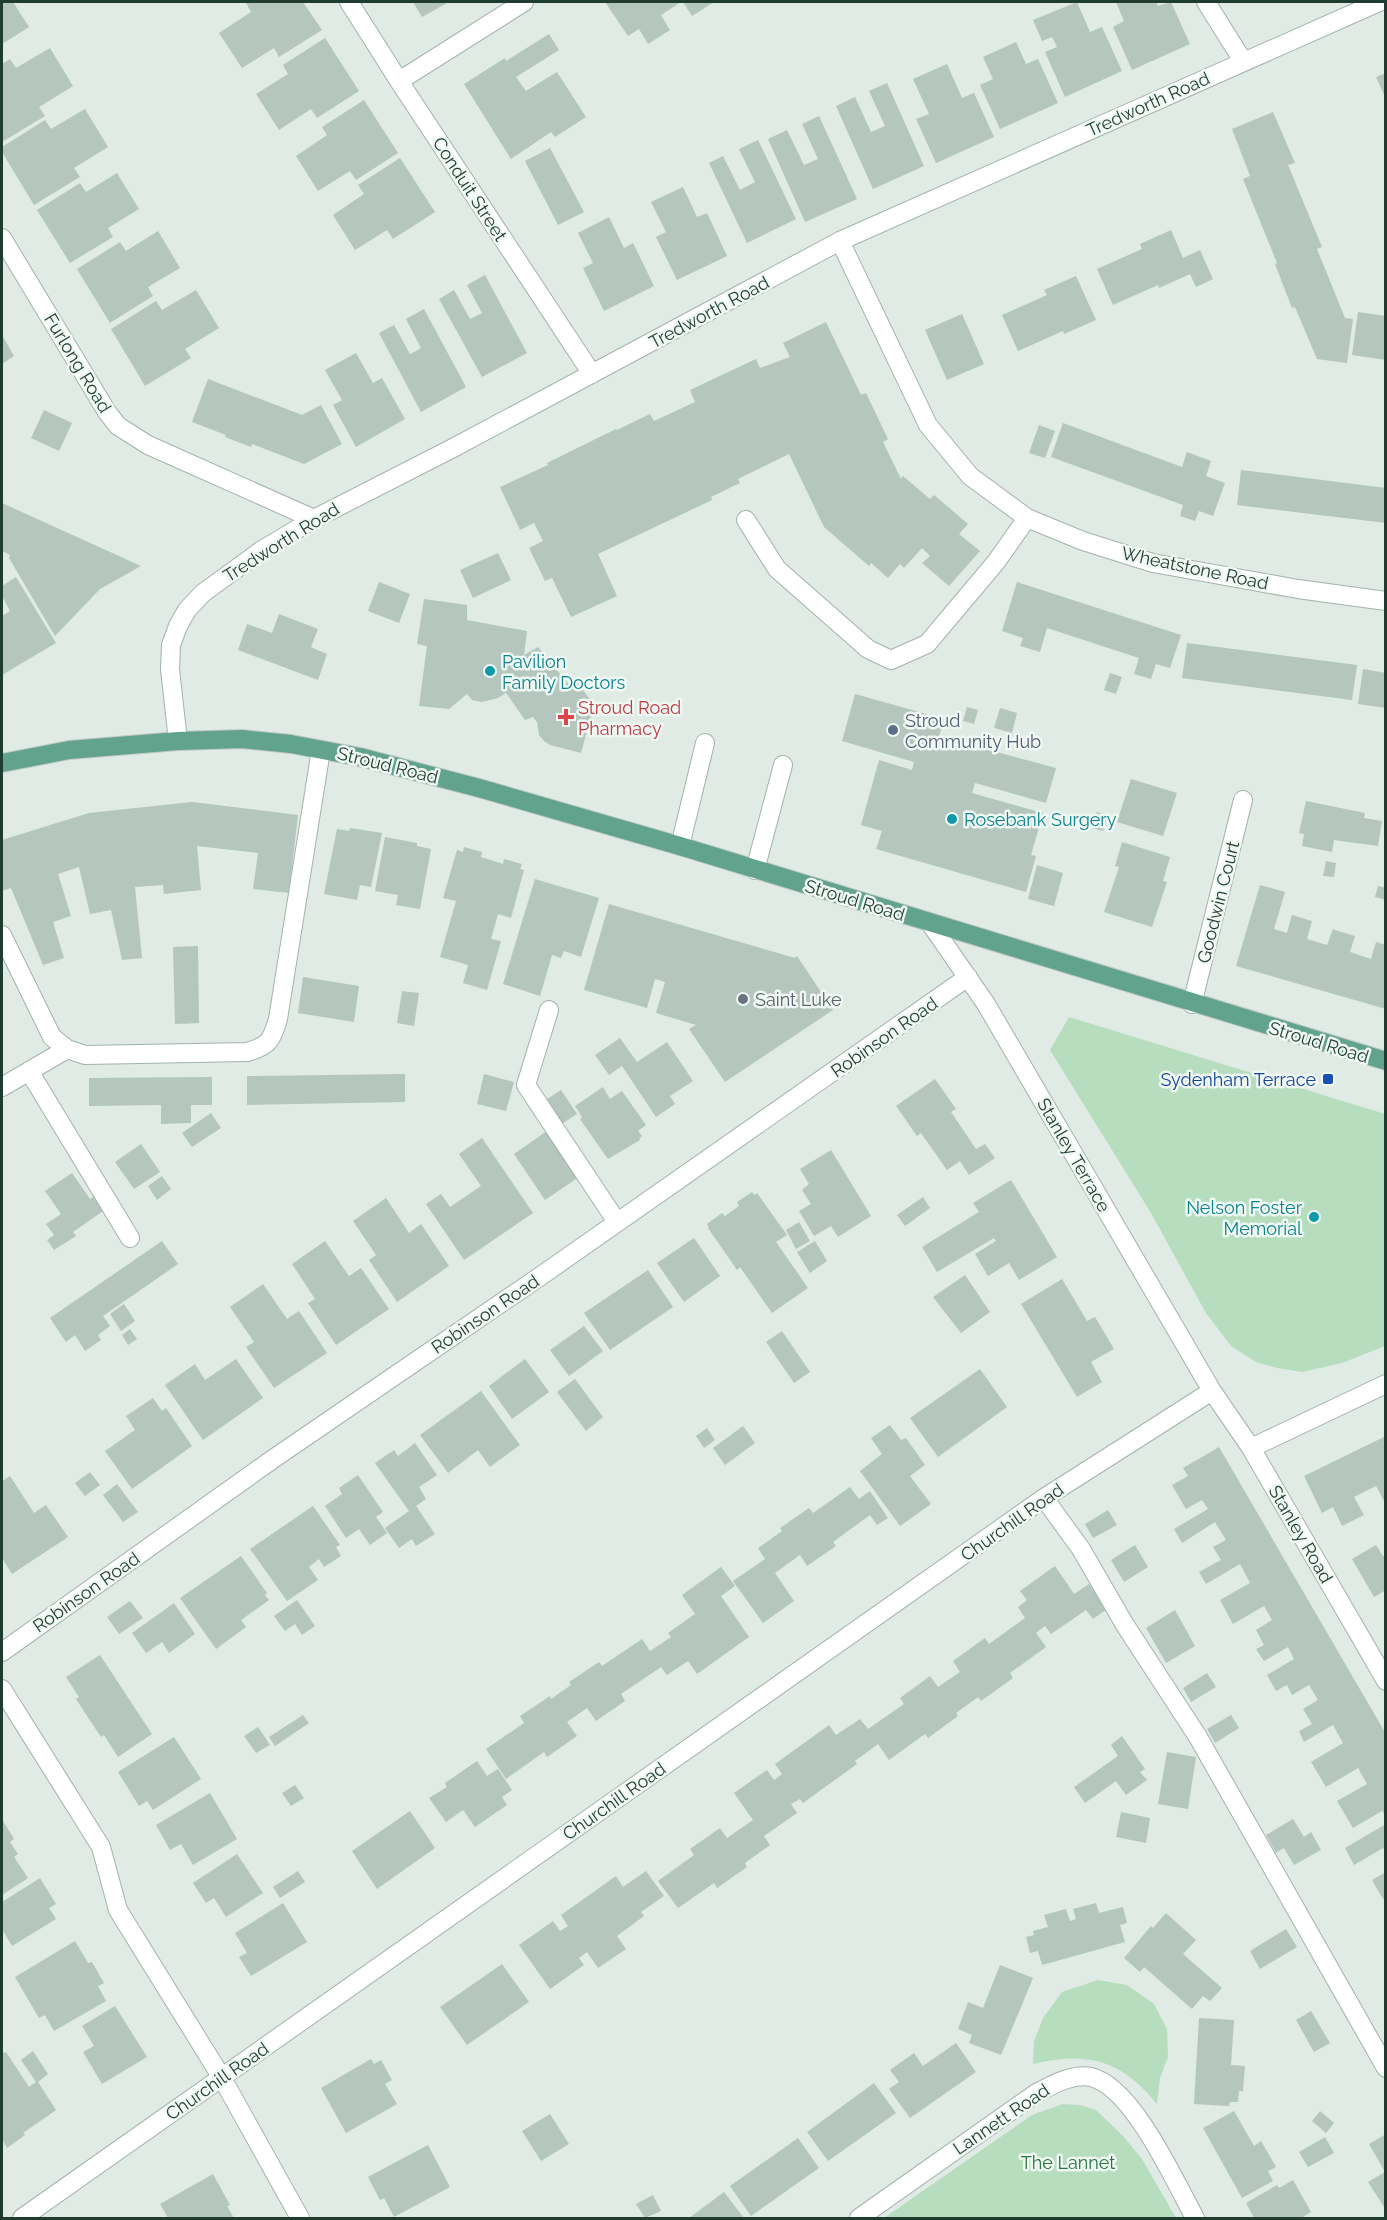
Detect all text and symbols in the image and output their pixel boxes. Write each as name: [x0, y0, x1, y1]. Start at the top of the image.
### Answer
street label: Tredworth Road: [1083, 67, 1213, 141]
street label: Conduit Street: [429, 133, 511, 245]
street label: Tredworth Road: [645, 272, 773, 352]
street label: Furlong Road: [40, 310, 116, 416]
street label: Tredworth Road: [219, 498, 343, 586]
street label: Wheatstone Road: [1120, 542, 1270, 594]
place label: Pavilion Family Doctors: [502, 651, 626, 693]
marker: Pavilion Family Doctors: [483, 664, 497, 678]
place label: Stroud Road Pharmacy: [578, 697, 681, 739]
marker: Stroud Road Pharmacy: [559, 710, 573, 724]
place label: Stroud Community Hub: [905, 710, 1041, 752]
marker: Stroud Community Hub: [886, 723, 900, 737]
street label: Stroud Road: [335, 742, 441, 788]
place label: Rosebank Surgery: [964, 809, 1117, 830]
marker: Rosebank Surgery: [945, 812, 959, 826]
street label: Goodwin Court: [1193, 839, 1243, 965]
street label: Stroud Road: [803, 875, 907, 925]
place label: Saint Luke: [755, 989, 842, 1010]
marker: Saint Luke: [736, 992, 750, 1006]
street label: Robinson Road: [827, 992, 941, 1082]
street label: Stroud Road: [1267, 1017, 1371, 1067]
place label: Sydenham Terrace: [1160, 1069, 1316, 1090]
marker: Sydenham Terrace: [1321, 1072, 1335, 1086]
street label: Stanley Terrace: [1033, 1094, 1115, 1216]
place label: Nelson Foster Memorial: [1186, 1197, 1303, 1239]
marker: Nelson Foster Memorial: [1307, 1210, 1321, 1224]
street label: Robinson Road: [427, 1270, 543, 1358]
street label: Churchill Road: [956, 1479, 1068, 1565]
street label: Stanley Road: [1265, 1481, 1337, 1587]
street label: Robinson Road: [29, 1547, 143, 1637]
street label: Churchill Road: [558, 1758, 670, 1844]
street label: Churchill Road: [161, 2038, 273, 2124]
street label: Lannett Road: [949, 2079, 1053, 2159]
park label: The Lannet: [1021, 2152, 1115, 2173]

